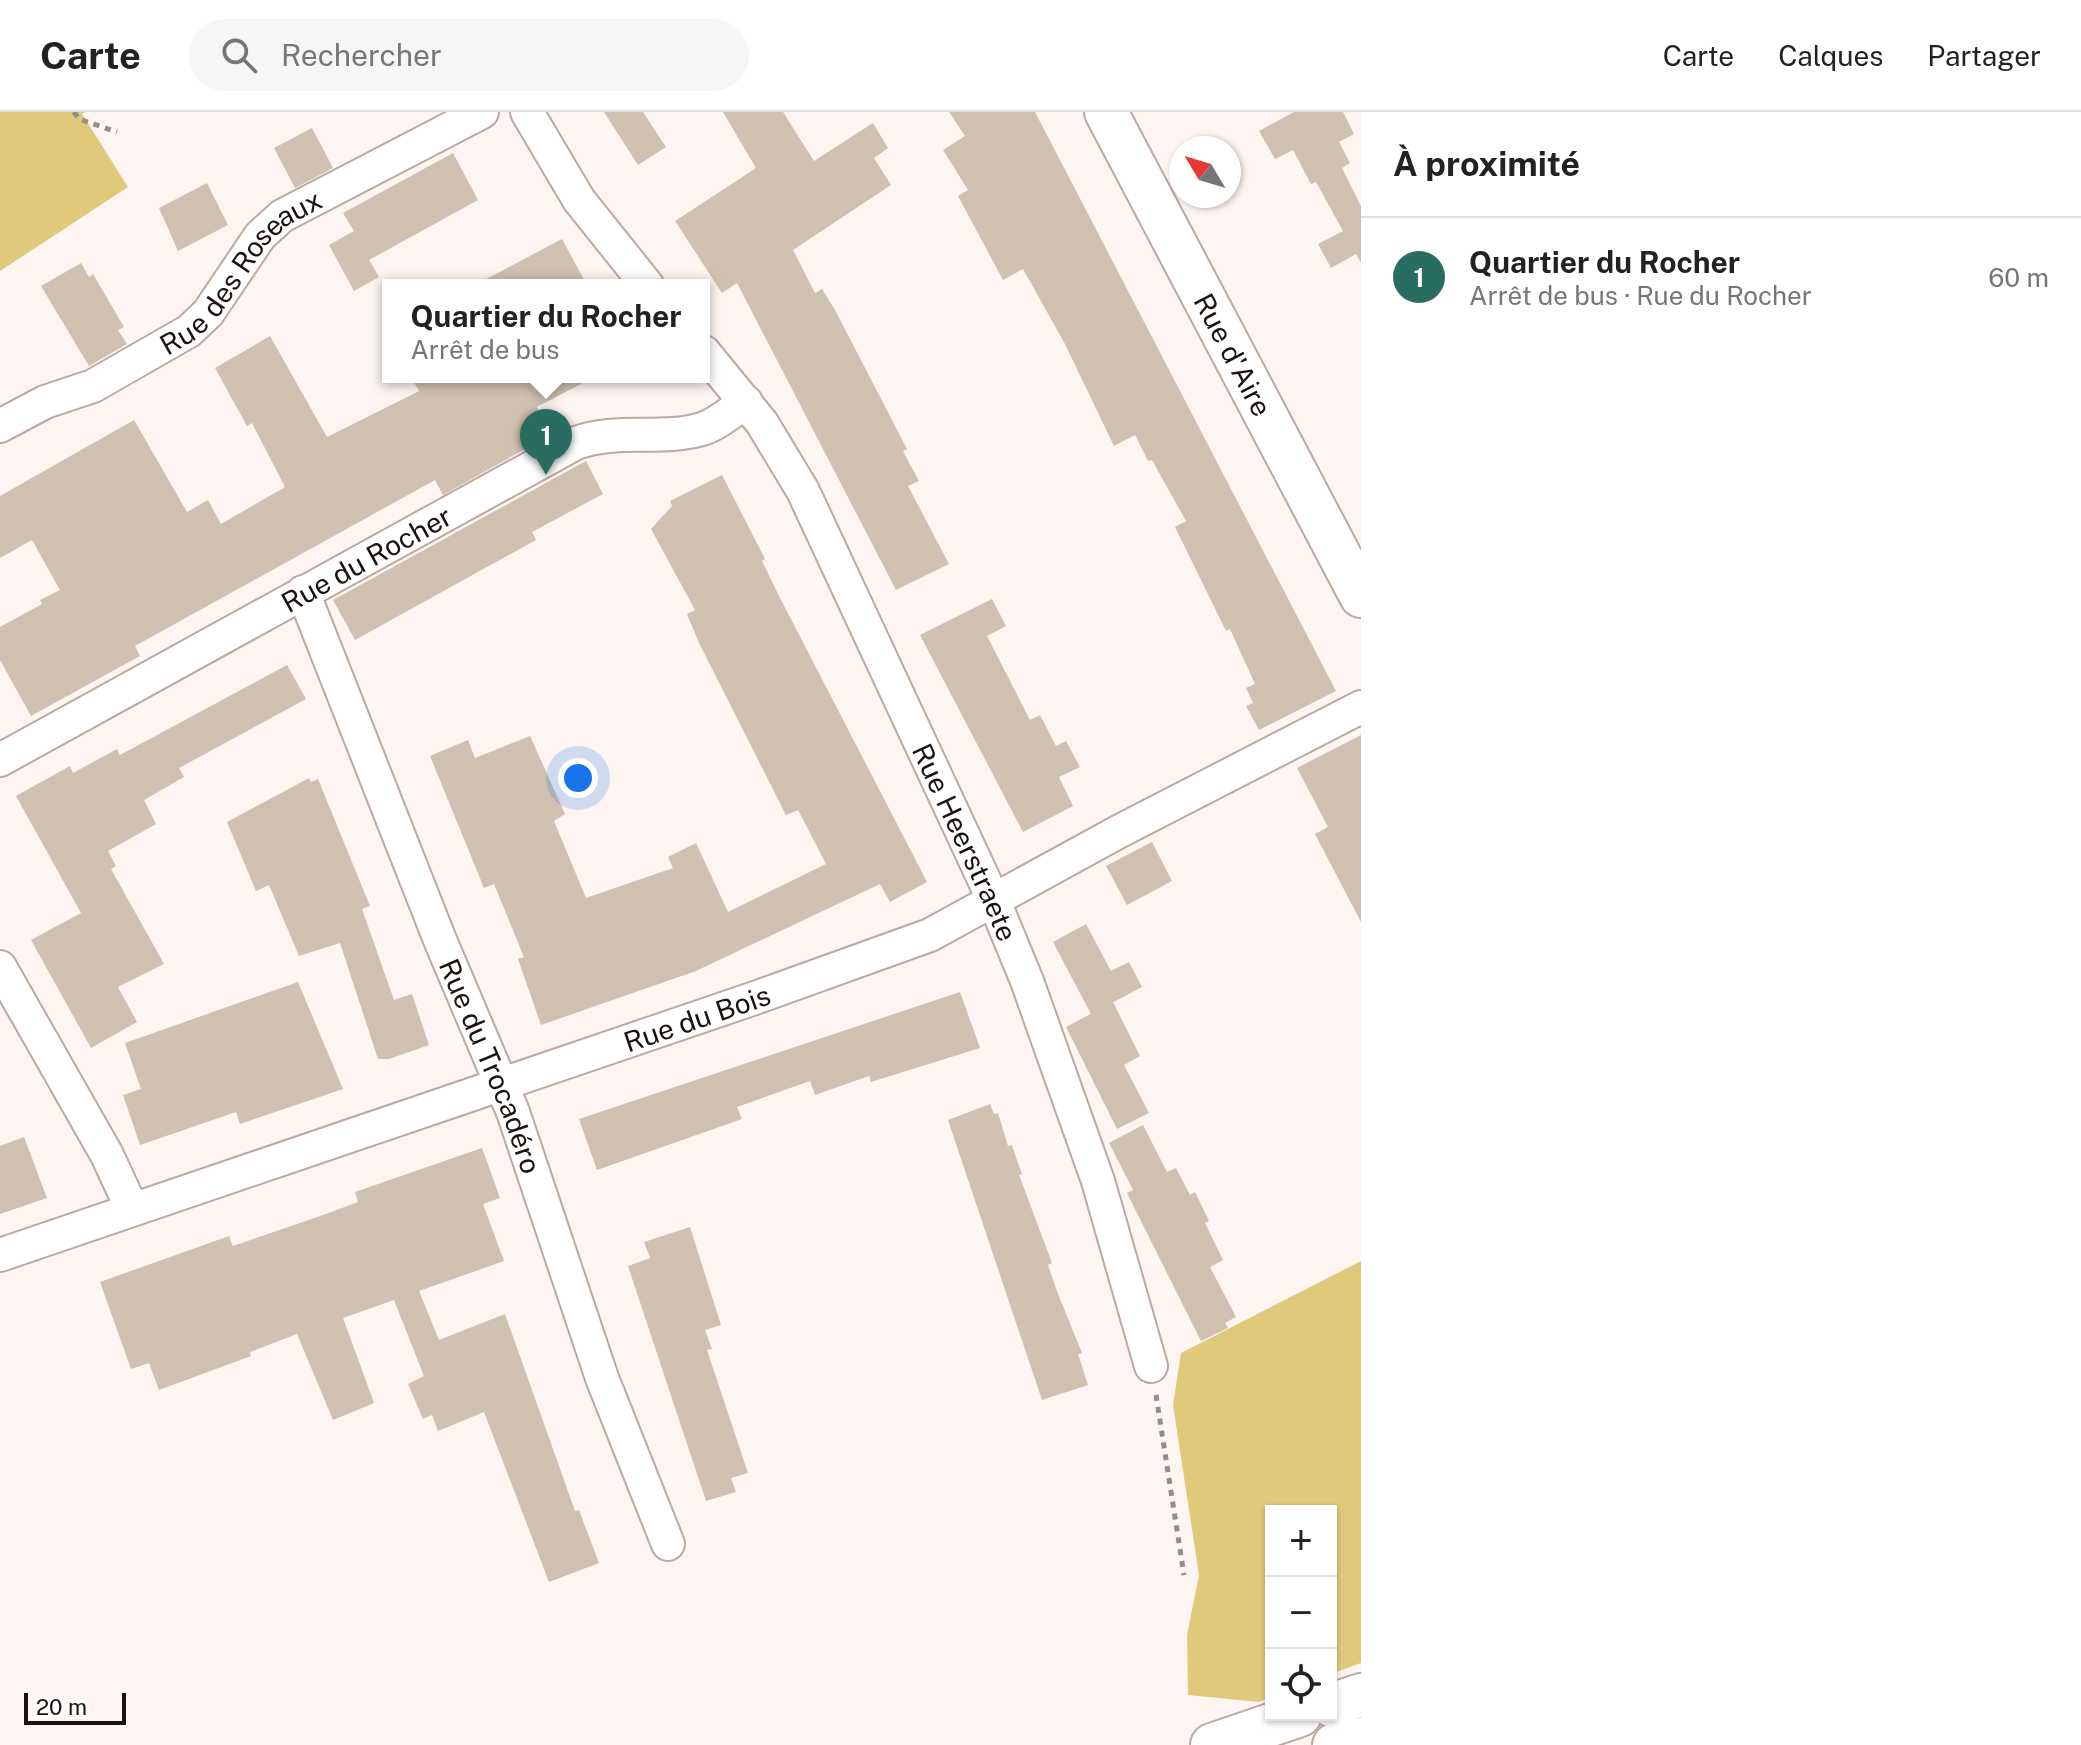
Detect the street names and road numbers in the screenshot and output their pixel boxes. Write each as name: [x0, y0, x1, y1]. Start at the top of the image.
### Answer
street label: Rue des Roseaux: [154, 182, 327, 361]
street label: Rue d'Aire: [1188, 287, 1280, 421]
street label: Rue du Rocher: [275, 498, 457, 619]
street label: Rue Heerstraete: [906, 738, 1025, 946]
street label: Rue du Trocadéro: [433, 953, 549, 1178]
street label: Rue du Bois: [619, 977, 775, 1058]

